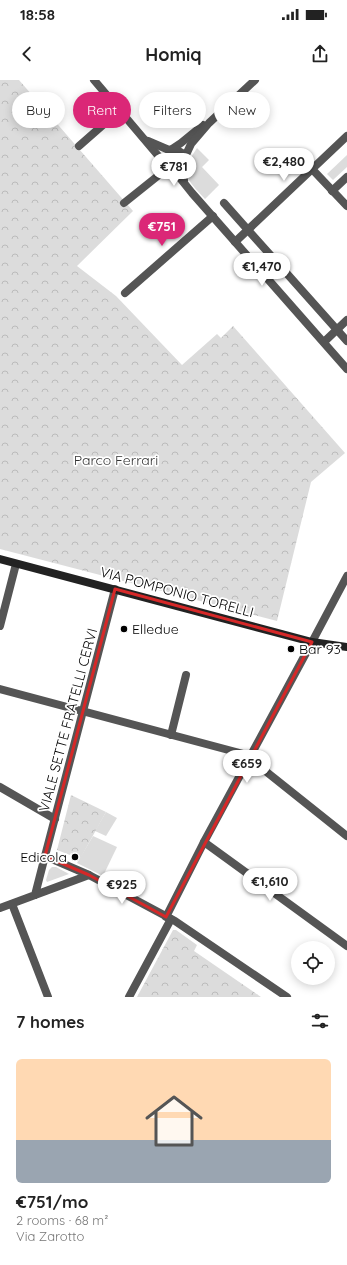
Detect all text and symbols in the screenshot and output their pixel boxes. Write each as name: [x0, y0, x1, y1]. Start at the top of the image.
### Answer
text: 18:58: [20, 5, 55, 24]
icon: back: [16, 43, 38, 65]
text: Homiq: [145, 43, 202, 66]
icon: share: [309, 43, 331, 65]
chip: Buy: [12, 92, 65, 128]
chip: Rent: [73, 92, 131, 128]
chip: Filters: [139, 92, 206, 128]
chip: New: [214, 92, 270, 128]
pin: €2,480: [251, 148, 317, 182]
pin: €781: [150, 153, 198, 187]
text: €2,480: [263, 153, 305, 169]
text: €781: [160, 158, 188, 174]
pin: €751: [138, 213, 186, 247]
text: €751: [148, 218, 176, 234]
pin: €1,470: [229, 253, 295, 287]
text: €1,470: [242, 258, 282, 274]
park label: Parco Ferrari: [74, 451, 158, 469]
street label: VIA POMPONIO TORELLI: [98, 563, 256, 621]
place label: Elledue: [132, 620, 179, 638]
marker: Elledue: [119, 624, 129, 634]
street label: VIALE SETTE FRATELLI CERVI: [35, 626, 101, 814]
place label: Bar 93: [299, 640, 341, 658]
marker: Bar 93: [286, 644, 296, 654]
pin: €659: [223, 750, 271, 784]
text: €659: [232, 755, 262, 771]
place label: Edicola: [20, 848, 67, 866]
marker: Edicola: [70, 852, 80, 862]
pin: €1,610: [237, 868, 303, 902]
pin: €925: [98, 871, 146, 905]
text: €1,610: [252, 873, 288, 889]
text: €925: [107, 876, 137, 892]
map controls: [291, 941, 335, 985]
button: locate: [291, 941, 335, 985]
icon: filters: [309, 1010, 331, 1032]
text: 7 homes: [16, 1011, 85, 1032]
icon: home: [138, 1085, 210, 1157]
text: €751/mo: [16, 1191, 88, 1212]
text: 2 rooms · 68 m²: [16, 1212, 108, 1228]
text: Via Zarotto: [16, 1228, 84, 1244]

